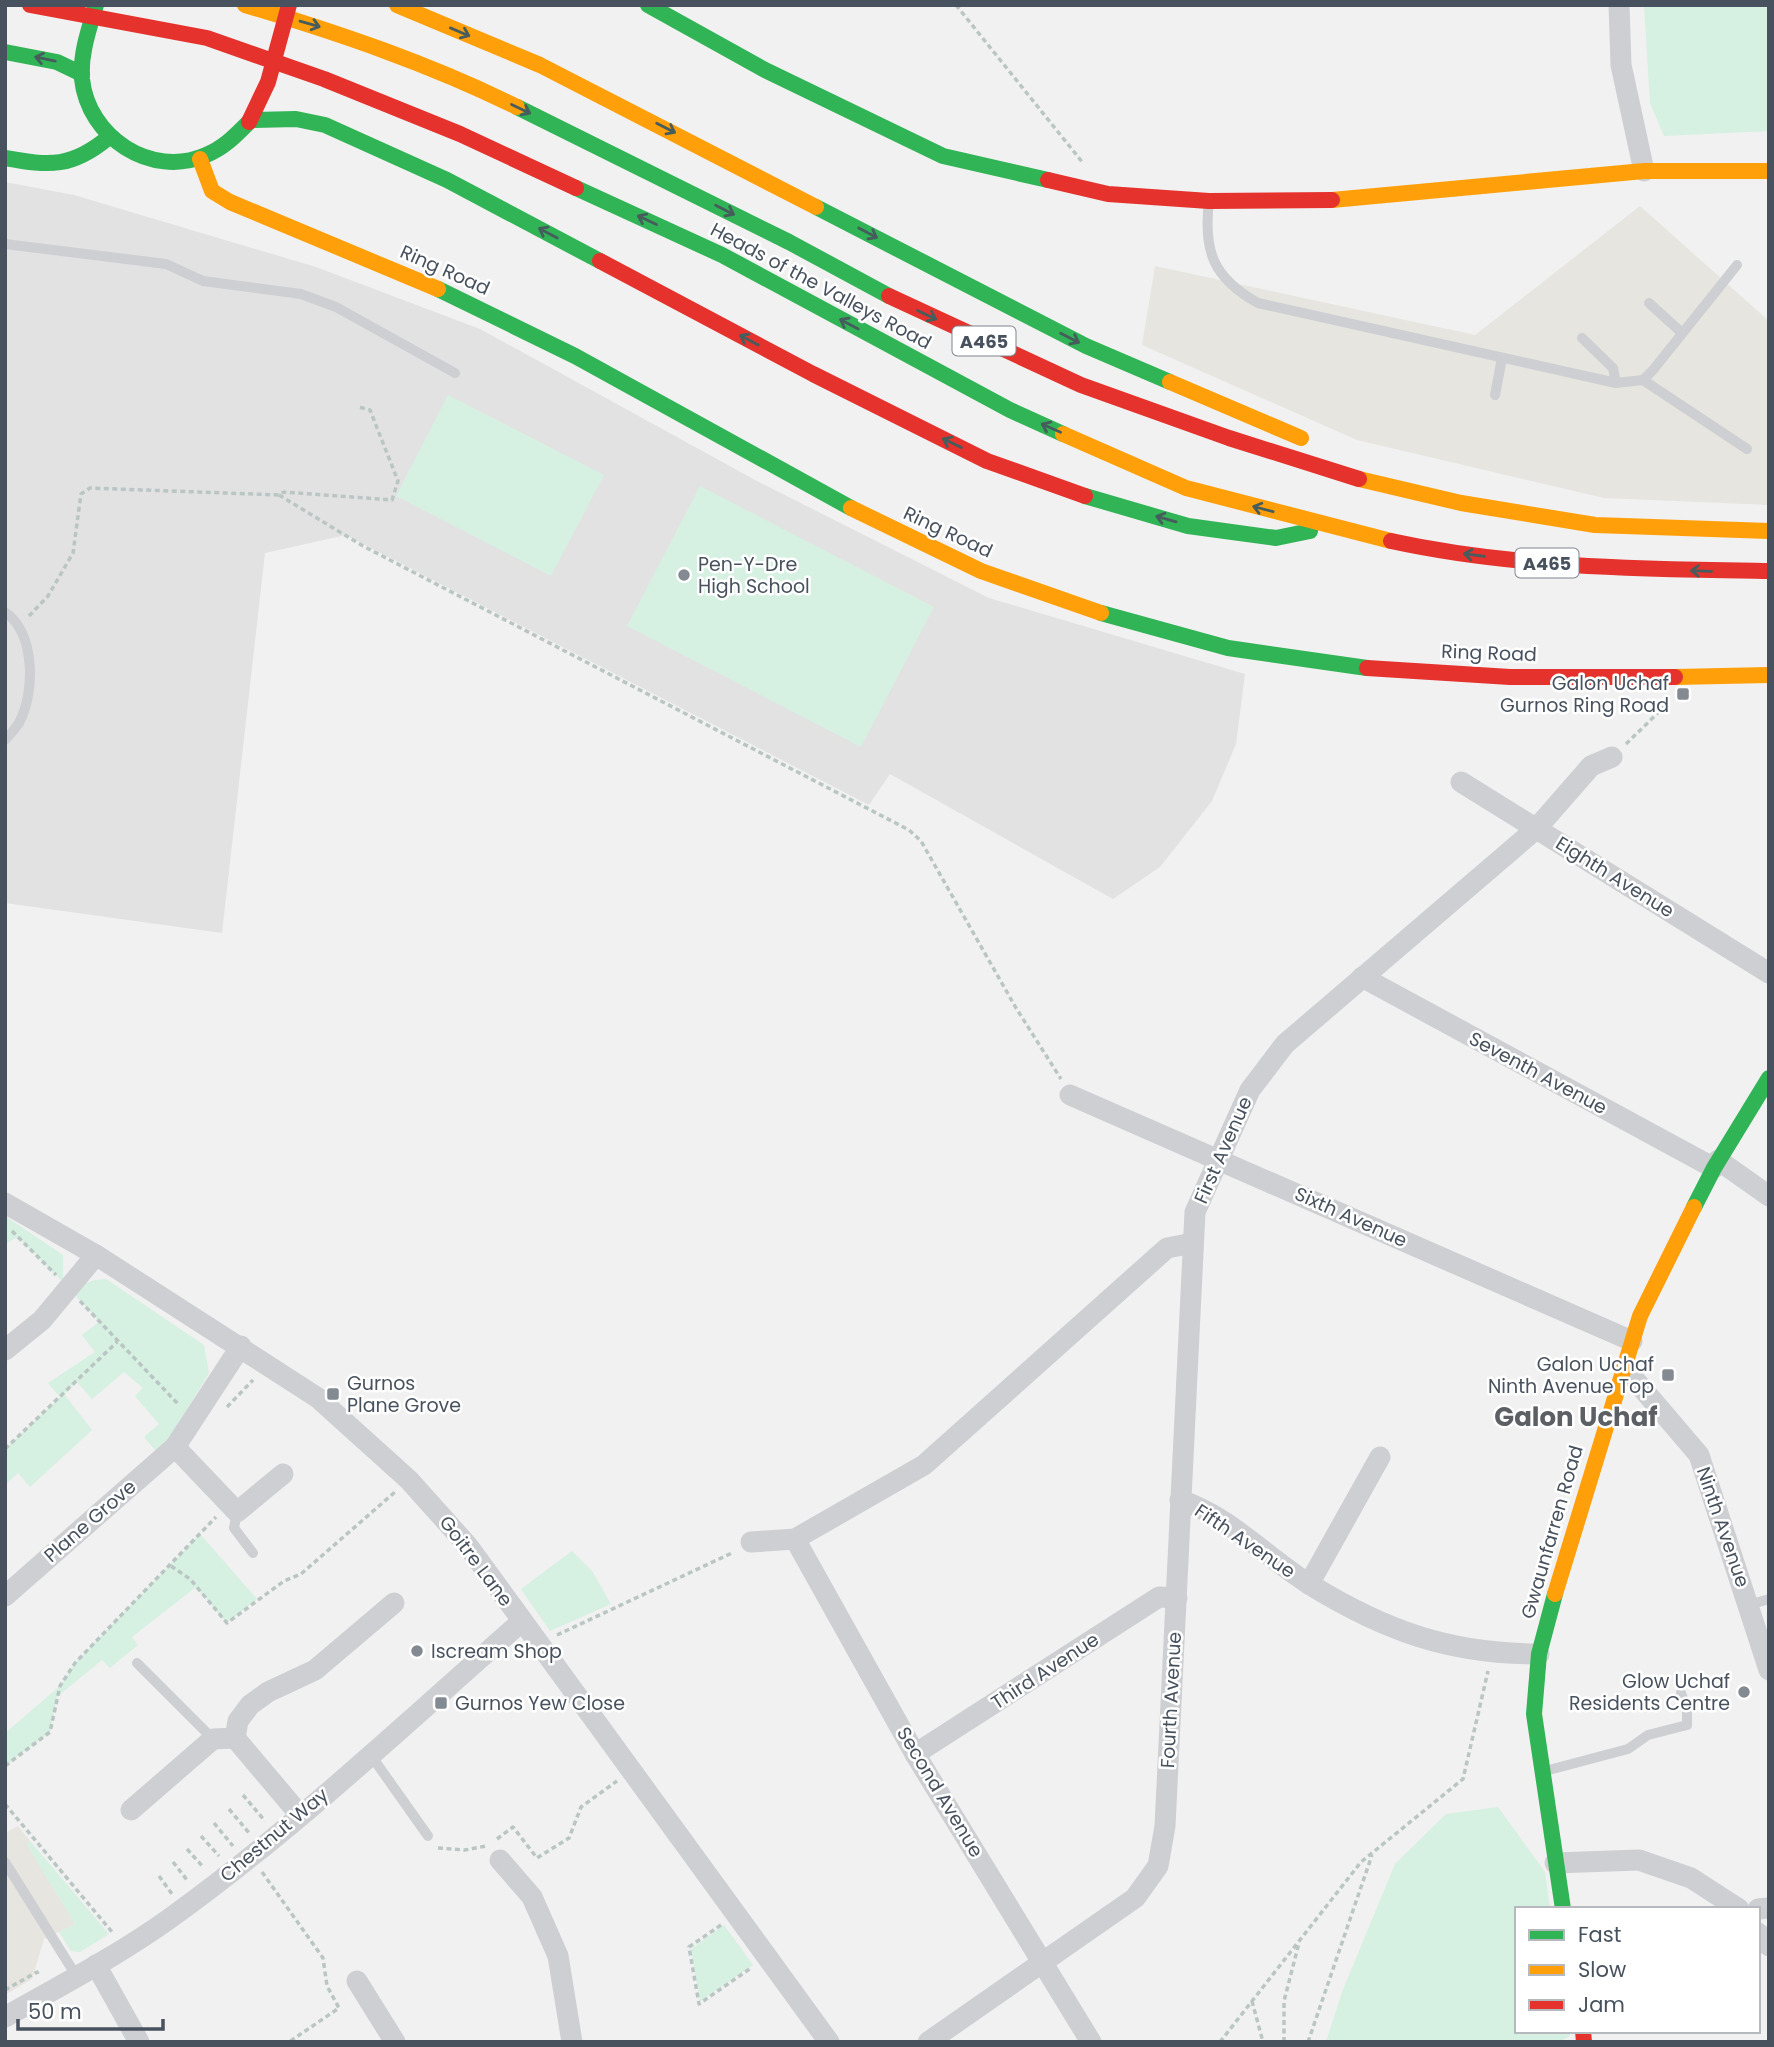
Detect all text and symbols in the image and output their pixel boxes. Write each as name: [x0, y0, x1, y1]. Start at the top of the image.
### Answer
one-way arrow: [299, 19, 321, 32]
one-way arrow: [449, 26, 471, 39]
one-way arrow: [34, 52, 57, 66]
one-way arrow: [510, 103, 531, 117]
one-way arrow: [655, 122, 676, 136]
one-way arrow: [714, 204, 735, 218]
one-way arrow: [637, 213, 658, 226]
street label: Heads of the Valleys Road: [706, 216, 936, 356]
one-way arrow: [538, 226, 559, 239]
one-way arrow: [857, 226, 878, 240]
street label: Ring Road: [396, 238, 494, 302]
one-way arrow: [916, 309, 937, 322]
one-way arrow: [839, 317, 859, 331]
road number: A465: [953, 326, 1016, 356]
one-way arrow: [1059, 331, 1080, 345]
one-way arrow: [739, 333, 760, 346]
one-way arrow: [1041, 421, 1062, 434]
one-way arrow: [942, 436, 963, 450]
street label: Ring Road: [899, 500, 997, 564]
one-way arrow: [1252, 502, 1275, 515]
one-way arrow: [1155, 512, 1177, 525]
one-way arrow: [1463, 548, 1486, 561]
road number: A465: [1516, 548, 1578, 578]
place label: Pen-Y-Dre High School: [698, 551, 810, 600]
one-way arrow: [1689, 565, 1712, 578]
marker: Pen-Y-Dre High School: [676, 567, 692, 583]
street label: Ring Road: [1441, 638, 1537, 668]
place label: Galon Uchaf Gurnos Ring Road: [1500, 670, 1669, 719]
marker: Galon Uchaf Gurnos Ring Road: [1675, 686, 1691, 702]
street label: Eighth Avenue: [1551, 830, 1679, 924]
street label: Seventh Avenue: [1464, 1025, 1612, 1121]
street label: First Avenue: [1187, 1092, 1259, 1208]
street label: Sixth Avenue: [1290, 1180, 1412, 1254]
place label: Galon Uchaf Ninth Avenue Top: [1488, 1351, 1654, 1400]
marker: Galon Uchaf Ninth Avenue Top: [1660, 1367, 1676, 1383]
place label: Gurnos Plane Grove: [347, 1370, 461, 1419]
marker: Gurnos Plane Grove: [325, 1386, 341, 1402]
district label: Galon Uchaf: [1494, 1399, 1658, 1435]
street label: Gwaunfarren Road: [1514, 1442, 1590, 1622]
street label: Ninth Avenue: [1690, 1463, 1756, 1591]
street label: Plane Grove: [38, 1473, 142, 1569]
street label: Fifth Avenue: [1189, 1497, 1301, 1585]
street label: Goitre Lane: [433, 1510, 519, 1612]
street label: Third Avenue: [986, 1626, 1104, 1716]
street label: Fourth Avenue: [1154, 1631, 1188, 1769]
place label: Iscream Shop: [431, 1638, 562, 1665]
marker: Iscream Shop: [409, 1643, 425, 1659]
place label: Glow Uchaf Residents Centre: [1569, 1668, 1730, 1717]
marker: Glow Uchaf Residents Centre: [1736, 1684, 1752, 1700]
place label: Gurnos Yew Close: [455, 1690, 625, 1717]
marker: Gurnos Yew Close: [433, 1695, 449, 1711]
street label: Second Avenue: [890, 1722, 990, 1862]
street label: Chestnut Way: [214, 1781, 334, 1888]
legend: [1515, 1907, 1760, 2033]
text: Fast: [1578, 1920, 1621, 1949]
text: Slow: [1578, 1955, 1626, 1984]
scale bar: [18, 1988, 163, 2032]
text: Jam: [1578, 1990, 1625, 2019]
text: 50 m: [28, 1997, 82, 2026]

